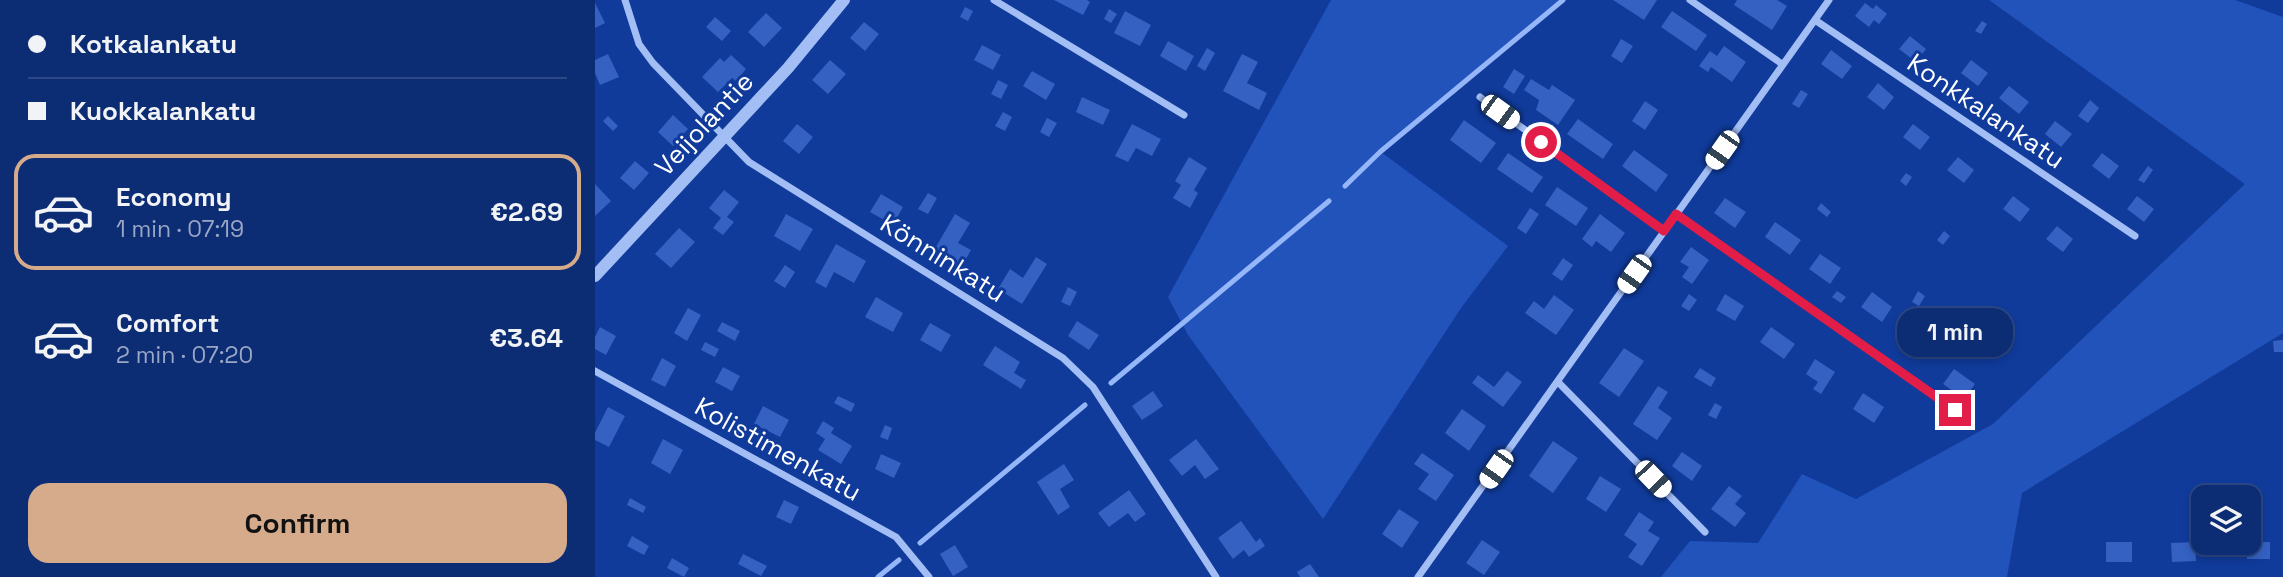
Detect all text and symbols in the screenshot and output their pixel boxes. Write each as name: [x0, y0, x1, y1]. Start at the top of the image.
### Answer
text: Kotkalankatu: [70, 27, 237, 61]
street label: Konkkalankatu: [1901, 46, 2071, 176]
street label: Veijolantie: [647, 65, 761, 183]
car: [1477, 91, 1524, 133]
text: Kuokkalankatu: [70, 94, 256, 128]
route start: [1525, 126, 1557, 158]
car: [1702, 127, 1743, 173]
text: Economy: [116, 180, 232, 214]
icon: car: [32, 181, 95, 244]
text: €2.69: [490, 195, 563, 229]
street label: Könninkatu: [874, 206, 1012, 310]
text: 1 min · 07:19: [116, 214, 244, 244]
car: [1614, 251, 1655, 297]
text: Comfort: [116, 306, 219, 340]
icon: car: [32, 307, 95, 370]
callout: 1 min: [1897, 308, 2013, 358]
text: 1 min: [1927, 317, 1983, 347]
text: €3.64: [489, 321, 563, 355]
text: 2 min · 07:20: [116, 340, 253, 370]
street label: Kolistimenkatu: [689, 389, 867, 509]
route end: [1939, 394, 1971, 426]
car: [1476, 446, 1517, 492]
car: [1631, 457, 1676, 501]
button: Confirm: [28, 483, 567, 563]
map controls: [2191, 485, 2261, 555]
button: layers: [2191, 485, 2261, 555]

